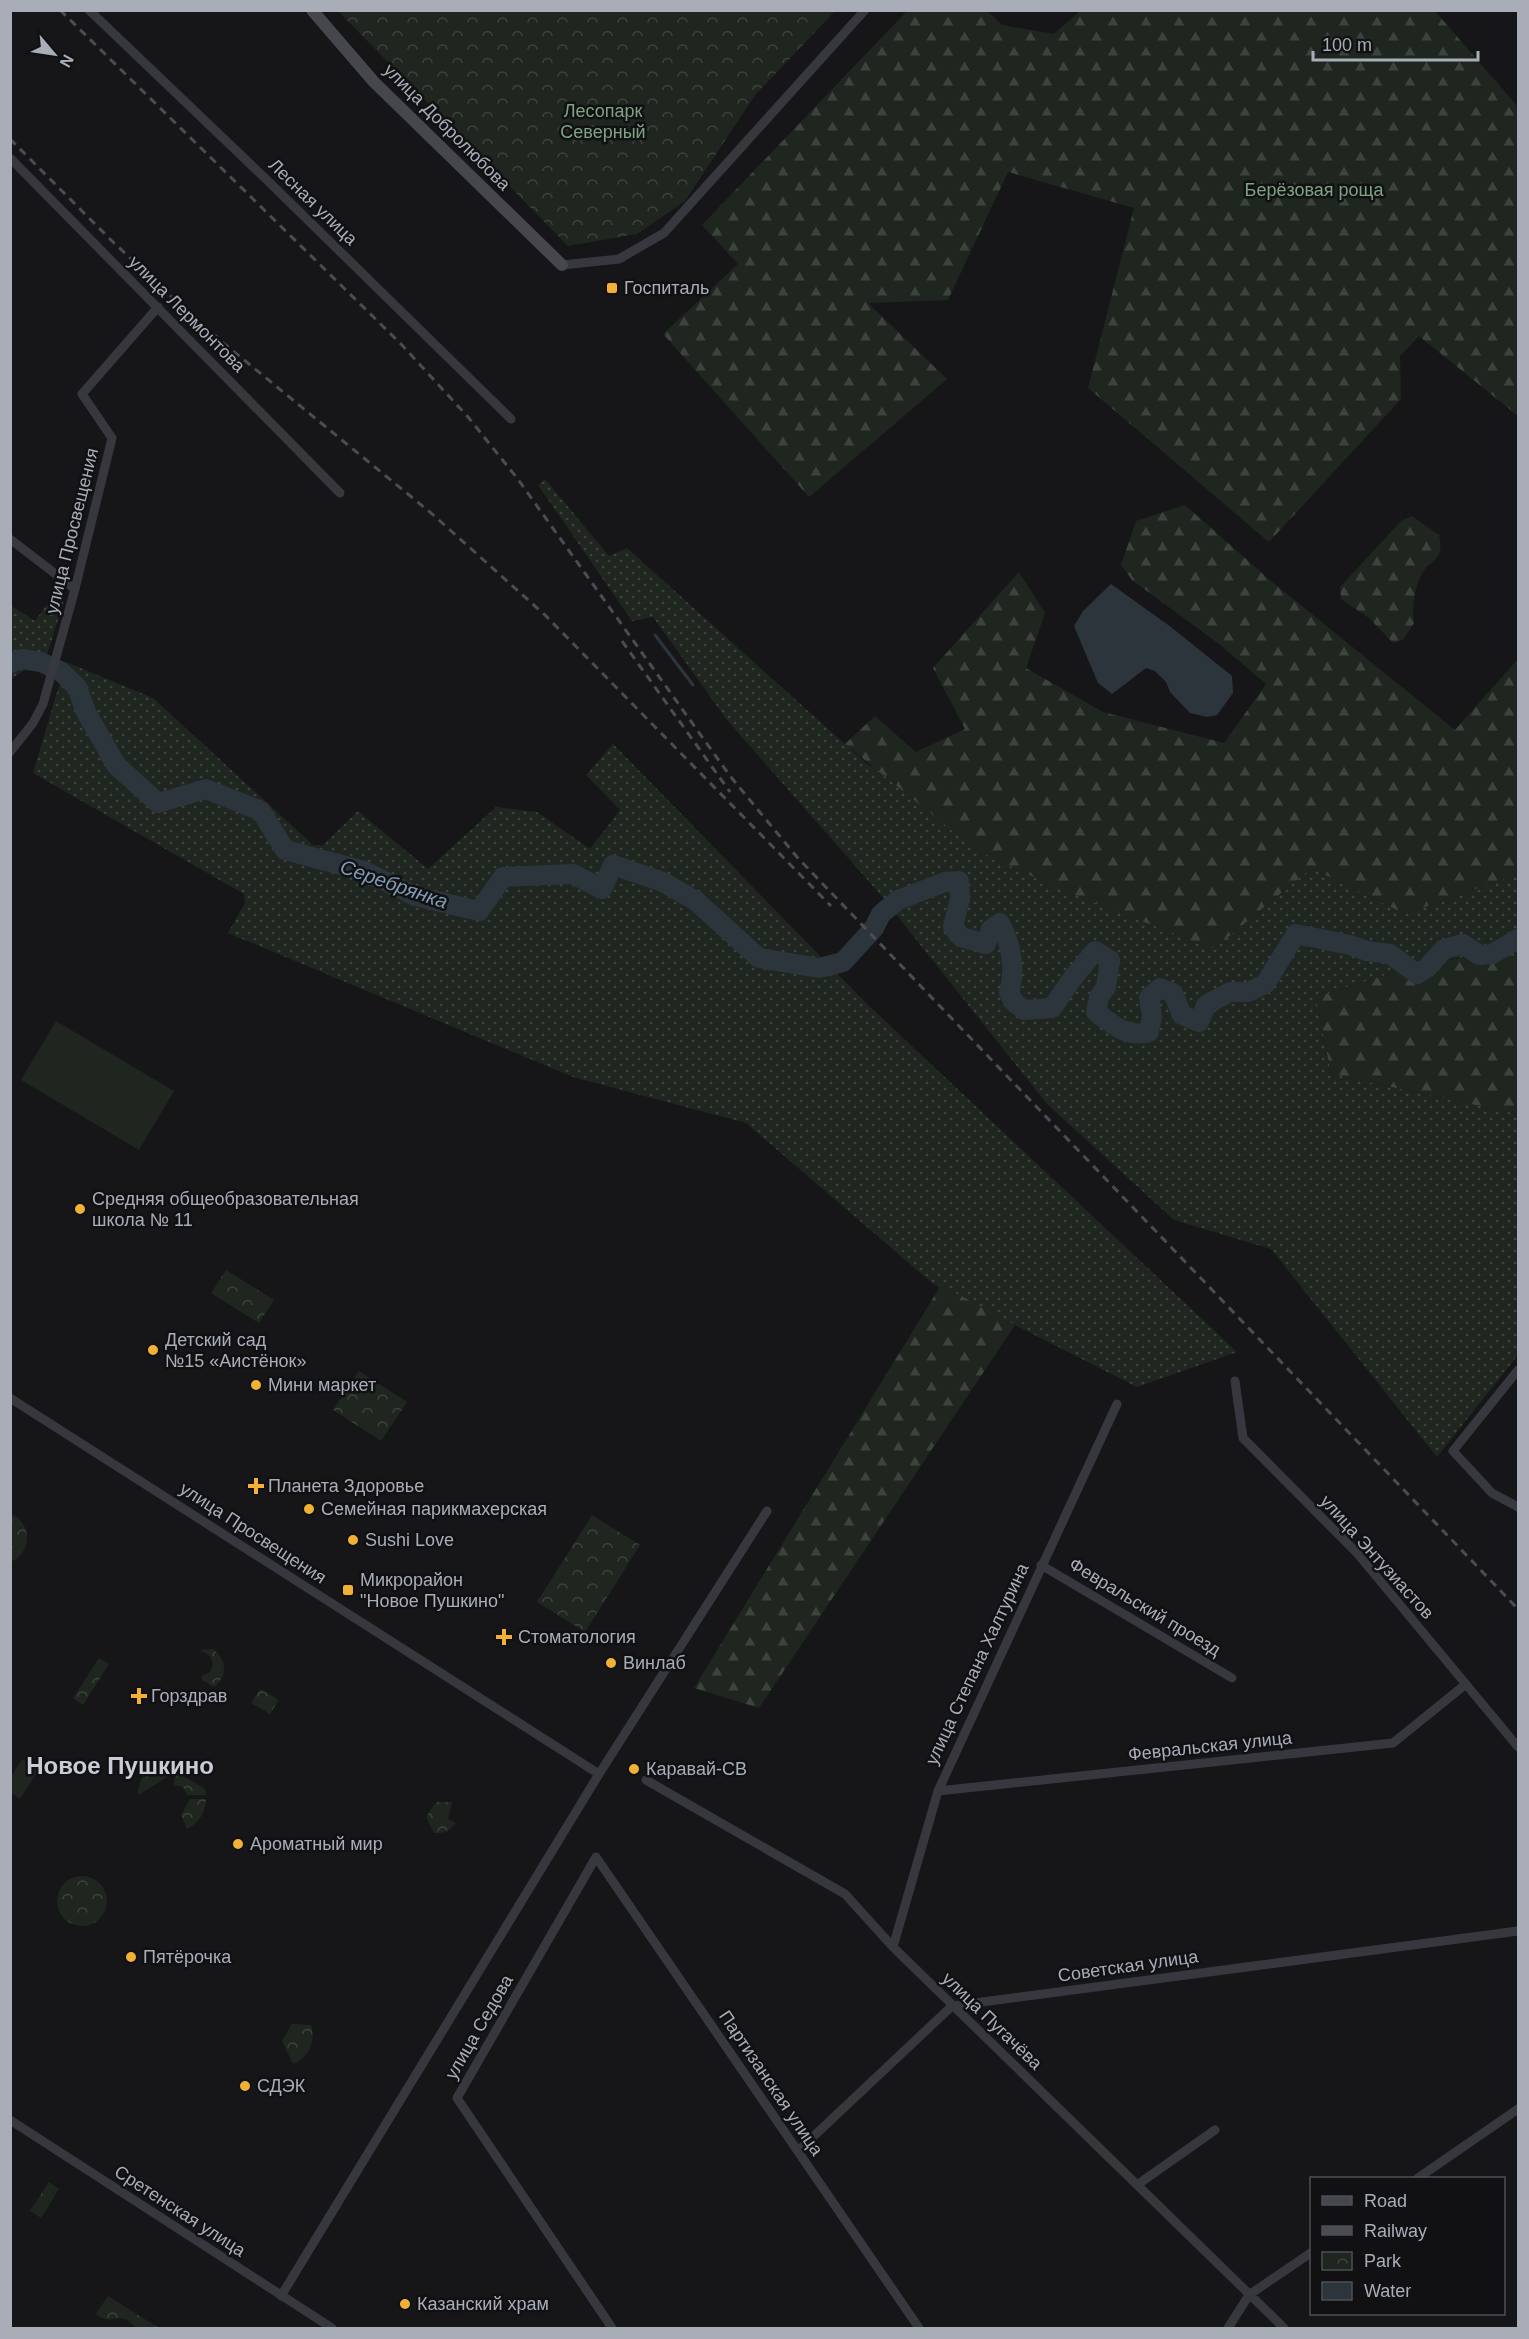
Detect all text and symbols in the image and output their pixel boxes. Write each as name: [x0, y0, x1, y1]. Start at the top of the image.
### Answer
north arrow: [24, 24, 84, 84]
scale bar: [1313, 24, 1478, 62]
text: 100 m: [1322, 35, 1372, 55]
text: N: [56, 52, 77, 70]
street label: улица Добролюбова: [380, 60, 515, 195]
park label: Лесопарк Северный: [560, 101, 646, 142]
street label: Лесная улица: [265, 155, 362, 250]
park label: Берёзовая роща: [1245, 180, 1384, 200]
street label: улица Лермонтова: [125, 252, 250, 377]
place label: Госпиталь: [624, 278, 709, 298]
marker: Госпиталь: [605, 281, 619, 295]
street label: улица Просвещения: [42, 446, 102, 616]
water label: Серебрянка: [337, 855, 451, 913]
place label: Средняя общеобразовательная школа № 11: [92, 1189, 359, 1230]
marker: Средняя общеобразовательная школа № 11: [73, 1202, 87, 1216]
place label: Детский сад №15 «Аистёнок»: [165, 1330, 307, 1371]
marker: Детский сад №15 «Аистёнок»: [146, 1343, 160, 1357]
place label: Мини маркет: [268, 1375, 376, 1395]
marker: Мини маркет: [249, 1378, 263, 1392]
place label: Планета Здоровье: [268, 1476, 424, 1496]
street label: улица Просвещения: [176, 1478, 330, 1588]
marker: Планета Здоровье: [249, 1479, 263, 1493]
street label: улица Энтузиастов: [1316, 1491, 1438, 1623]
place label: Семейная парикмахерская: [321, 1499, 547, 1519]
marker: Семейная парикмахерская: [302, 1502, 316, 1516]
place label: Sushi Love: [365, 1530, 454, 1550]
marker: Sushi Love: [346, 1533, 360, 1547]
street label: Февральский проезд: [1066, 1554, 1225, 1660]
street label: улица Степана Халтурина: [921, 1559, 1033, 1768]
place label: Микрорайон "Новое Пушкино": [360, 1570, 504, 1611]
marker: Микрорайон "Новое Пушкино": [341, 1583, 355, 1597]
place label: Стоматология: [518, 1627, 636, 1647]
marker: Стоматология: [495, 1628, 513, 1646]
place label: Винлаб: [623, 1653, 686, 1673]
marker: Винлаб: [604, 1656, 618, 1670]
place label: Горздрав: [151, 1686, 227, 1706]
marker: Горздрав: [132, 1689, 146, 1703]
street label: Февральская улица: [1127, 1727, 1294, 1765]
district label: Новое Пушкино: [26, 1752, 214, 1779]
place label: Каравай-СВ: [646, 1759, 747, 1779]
marker: Каравай-СВ: [627, 1762, 641, 1776]
place label: Ароматный мир: [250, 1834, 383, 1854]
marker: Ароматный мир: [231, 1837, 245, 1851]
street label: Советская улица: [1057, 1946, 1200, 1986]
place label: Пятёрочка: [143, 1947, 232, 1967]
marker: Пятёрочка: [124, 1950, 138, 1964]
street label: улица Пугачёва: [938, 1968, 1047, 2074]
street label: улица Седова: [441, 1970, 517, 2083]
street label: Партизанская улица: [715, 2007, 828, 2160]
place label: СДЭК: [257, 2076, 306, 2096]
marker: СДЭК: [238, 2079, 252, 2093]
street label: Сретенская улица: [111, 2161, 250, 2261]
legend: [1310, 2177, 1505, 2315]
text: Road: [1364, 2191, 1407, 2211]
text: Railway: [1364, 2221, 1427, 2241]
text: Park: [1364, 2251, 1402, 2271]
text: Water: [1364, 2281, 1411, 2301]
place label: Казанский храм: [417, 2294, 549, 2314]
marker: Казанский храм: [398, 2297, 412, 2311]

